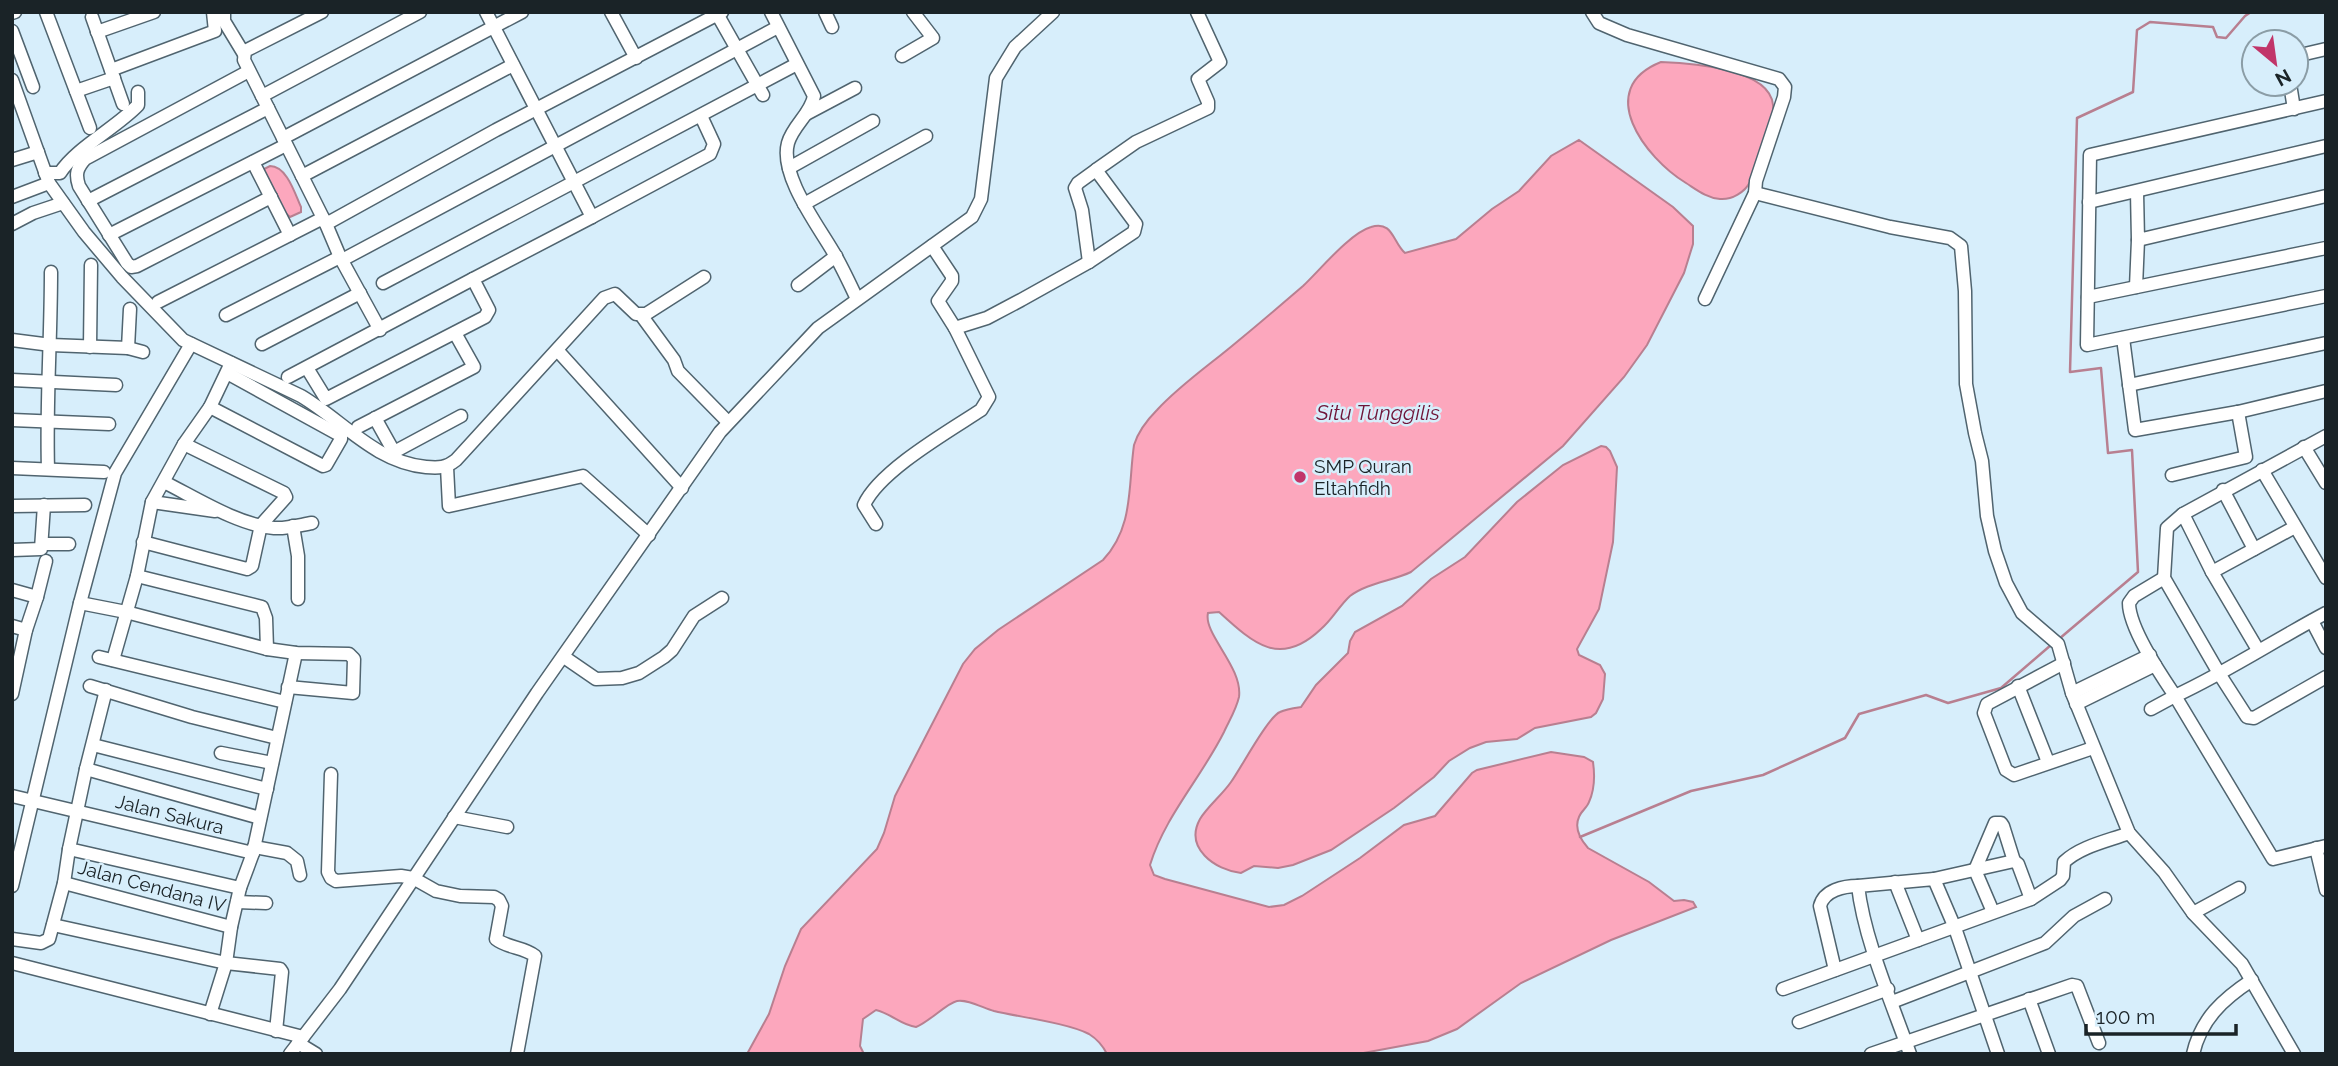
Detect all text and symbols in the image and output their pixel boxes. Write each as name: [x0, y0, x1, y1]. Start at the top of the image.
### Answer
north arrow: [2240, 28, 2310, 98]
text: N: [2272, 65, 2295, 91]
water label: Situ Tunggilis: [1315, 400, 1440, 425]
place label: SMP Quran Eltahfidh: [1314, 455, 1412, 499]
marker: SMP Quran Eltahfidh: [1292, 469, 1308, 485]
street label: Jalan Sakura: [113, 790, 227, 838]
street label: Jalan Cendana IV: [76, 856, 228, 916]
scale bar: [2086, 992, 2236, 1036]
text: 100 m: [2096, 1004, 2155, 1029]

